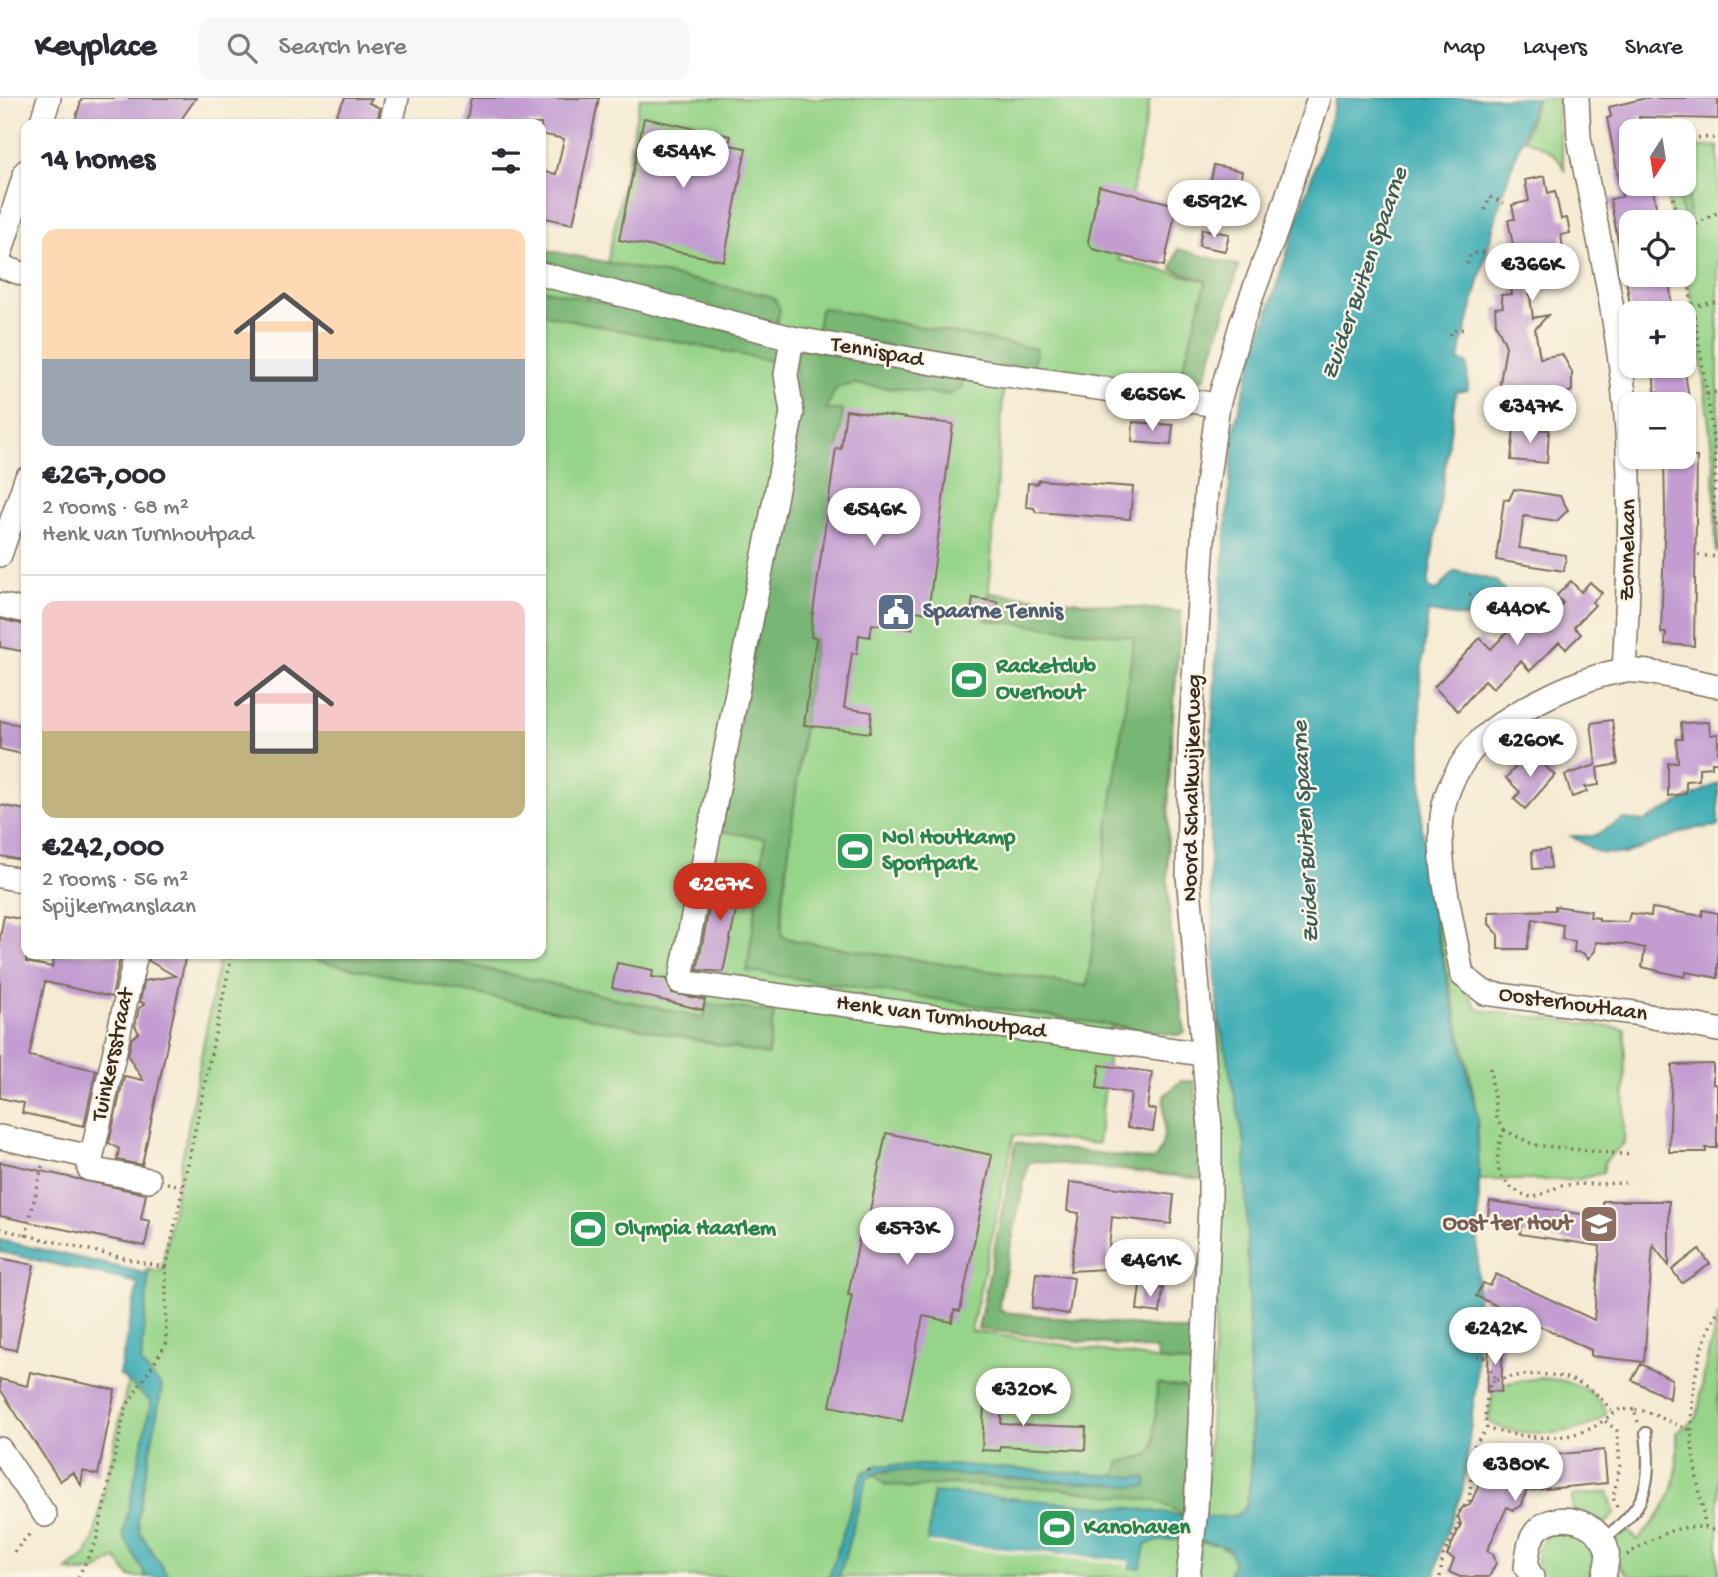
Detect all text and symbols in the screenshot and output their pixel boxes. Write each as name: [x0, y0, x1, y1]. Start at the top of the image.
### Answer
search box: [199, 17, 689, 80]
text: Keyplace: [35, 29, 157, 67]
icon: search: [223, 29, 261, 67]
text: Search here: [279, 33, 407, 64]
text: Map: [1443, 34, 1485, 63]
text: Layers: [1523, 34, 1587, 63]
text: Share: [1625, 34, 1683, 63]
north arrow: [1619, 119, 1696, 196]
map controls: [1619, 119, 1696, 469]
pin: €544K: [634, 130, 732, 190]
text: €544K: [653, 139, 713, 166]
icon: filters: [487, 142, 525, 180]
text: 14 homes: [42, 144, 155, 179]
water label: Zuider Buiten Spaarne: [1316, 163, 1416, 384]
pin: €592K: [1165, 180, 1263, 240]
text: €592K: [1183, 189, 1245, 216]
button: locate: [1619, 210, 1696, 287]
pin: €366K: [1483, 244, 1581, 303]
text: €366K: [1501, 252, 1563, 279]
icon: home: [221, 274, 347, 400]
button: +: [1619, 301, 1696, 378]
street label: Tennispad: [827, 331, 927, 375]
pin: €656K: [1103, 374, 1201, 433]
text: €656K: [1121, 382, 1183, 409]
pin: €347K: [1481, 386, 1579, 445]
button: −: [1619, 392, 1696, 469]
text: €347K: [1499, 394, 1561, 421]
text: €267,000: [42, 460, 166, 495]
pin: €546K: [825, 489, 923, 548]
text: 2 rooms · 68 m²: [42, 495, 189, 522]
text: €546K: [844, 497, 905, 524]
street label: Zonnelaan: [1615, 499, 1643, 601]
text: Henk van Turnhoutpad: [42, 522, 254, 549]
pin: €440K: [1468, 588, 1566, 647]
public building icon: Spaarne Tennis: [875, 591, 917, 633]
text: €440K: [1486, 596, 1548, 623]
place label: Spaarne Tennis: [923, 599, 1064, 626]
icon: home: [221, 646, 347, 772]
place label: Racketclub Overhout: [995, 654, 1097, 707]
sports icon: Racketclub Overhout: [948, 659, 990, 701]
street label: Noord Schalkwijkerweg: [1178, 674, 1208, 902]
water label: Zuider Buiten Spaarne: [1287, 719, 1327, 944]
pin: €260K: [1481, 720, 1579, 779]
text: €260K: [1499, 728, 1561, 755]
place label: Nol Houtkamp Sportpark: [882, 825, 1016, 878]
sports icon: Nol Houtkamp Sportpark: [834, 830, 876, 872]
text: €242,000: [42, 832, 164, 867]
pin: €267K: [671, 864, 769, 923]
text: 2 rooms · 56 m²: [42, 867, 188, 894]
text: €267K: [689, 872, 751, 899]
text: Spijkermanslaan: [42, 894, 196, 921]
street label: Oosterhoutlaan: [1497, 981, 1649, 1029]
street label: Tuinkersstraat: [86, 984, 142, 1126]
street label: Henk van Turnhoutpad: [834, 990, 1049, 1046]
school or university icon: Oost ter Hout: [1578, 1203, 1620, 1245]
sports icon: Olympia Haarlem: [567, 1208, 609, 1250]
pin: €573K: [858, 1208, 956, 1267]
place label: Oost ter Hout: [1443, 1211, 1575, 1238]
place label: Olympia Haarlem: [615, 1216, 777, 1243]
text: €573K: [876, 1216, 938, 1243]
pin: €461K: [1101, 1240, 1199, 1299]
text: €461K: [1121, 1248, 1179, 1275]
pin: €242K: [1446, 1308, 1544, 1367]
text: €242K: [1465, 1316, 1525, 1343]
pin: €320K: [974, 1368, 1072, 1428]
text: €320K: [992, 1377, 1054, 1404]
pin: €380K: [1466, 1444, 1564, 1503]
text: €380K: [1483, 1452, 1547, 1479]
sports icon: Kanohaven: [1036, 1507, 1078, 1549]
place label: Kanohaven: [1083, 1515, 1191, 1542]

